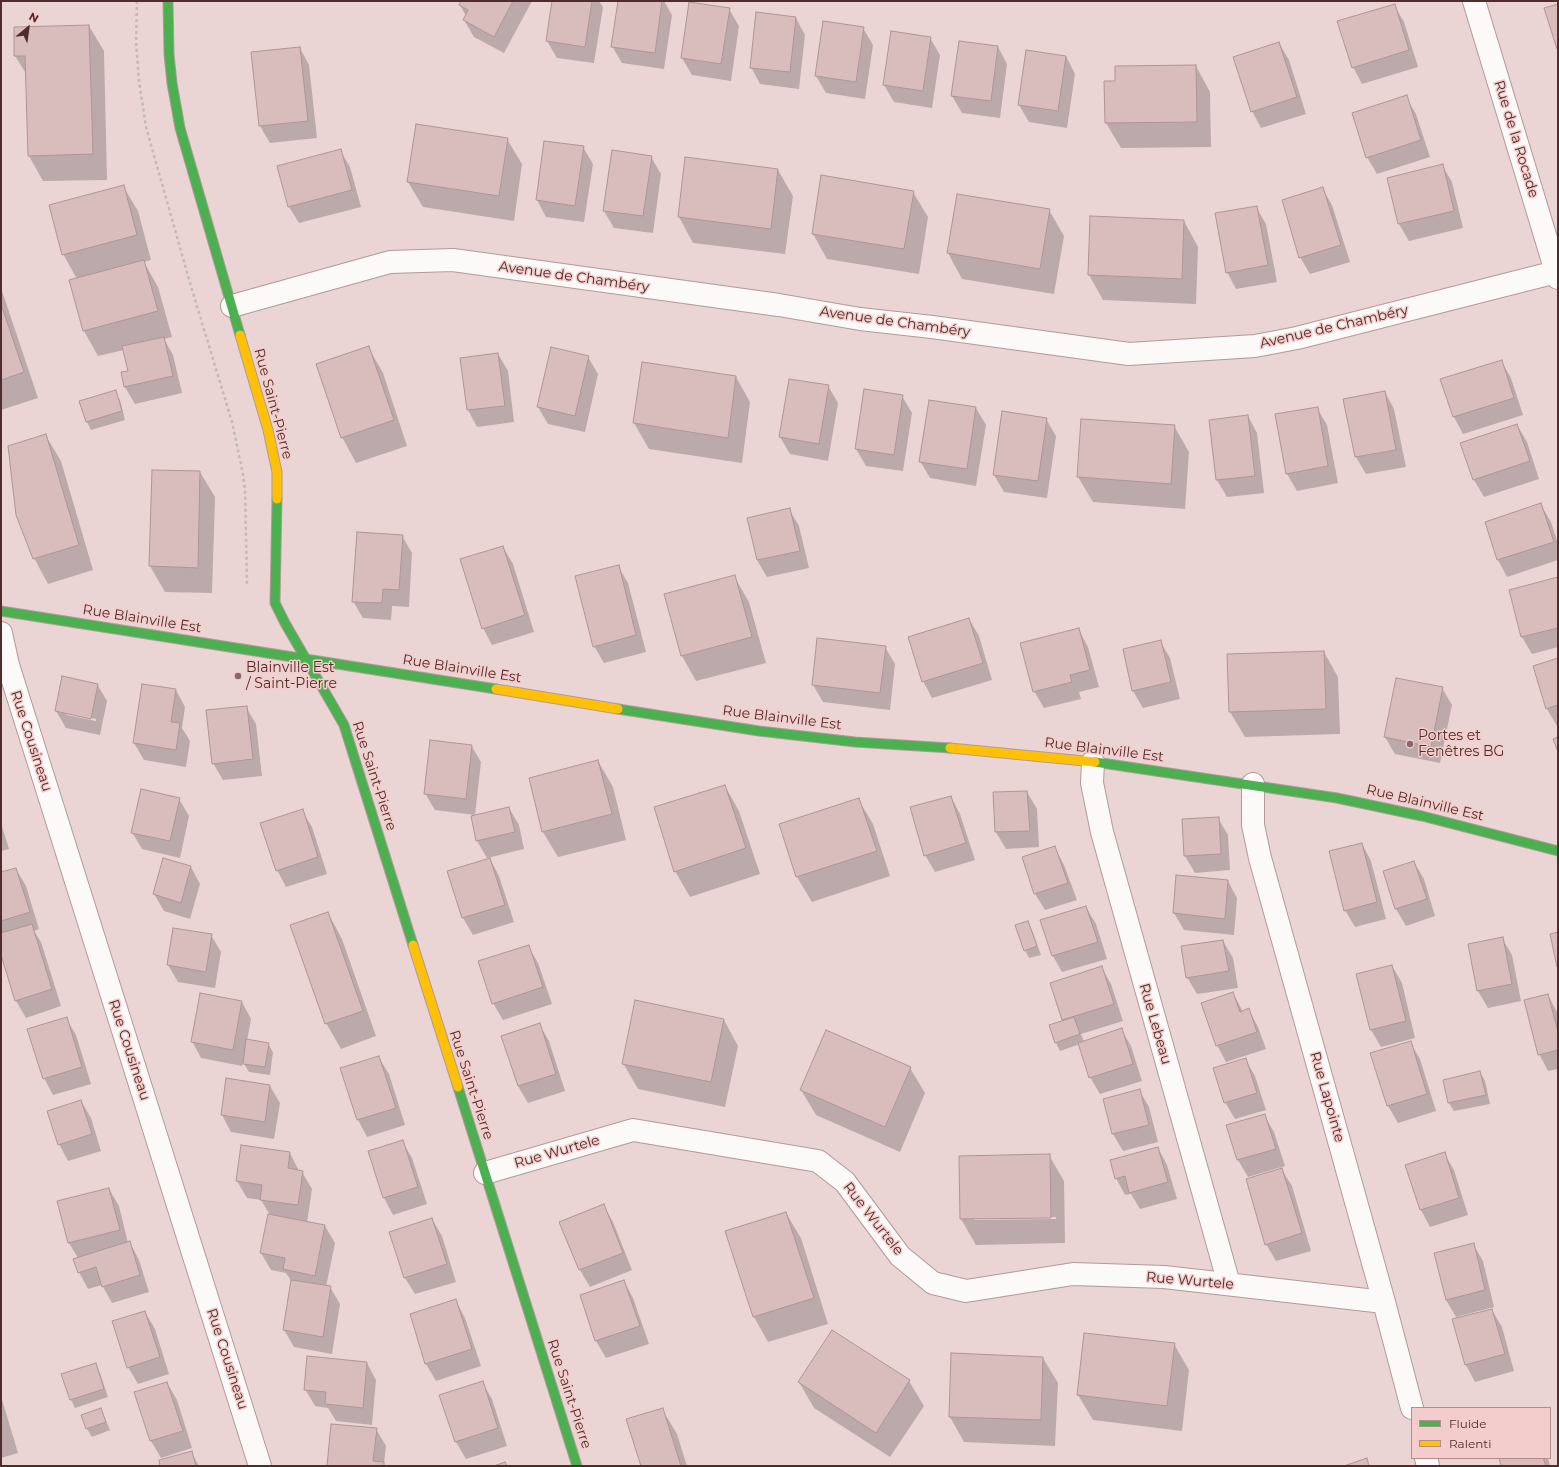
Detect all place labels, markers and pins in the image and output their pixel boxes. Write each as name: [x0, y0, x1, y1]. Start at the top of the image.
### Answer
place label: Blainville Est / Saint-Pierre: [246, 660, 337, 692]
marker: Blainville Est / Saint-Pierre: [233, 671, 243, 681]
place label: Portes et Fenêtres BG: [1418, 728, 1504, 760]
marker: Portes et Fenêtres BG: [1405, 739, 1415, 749]

